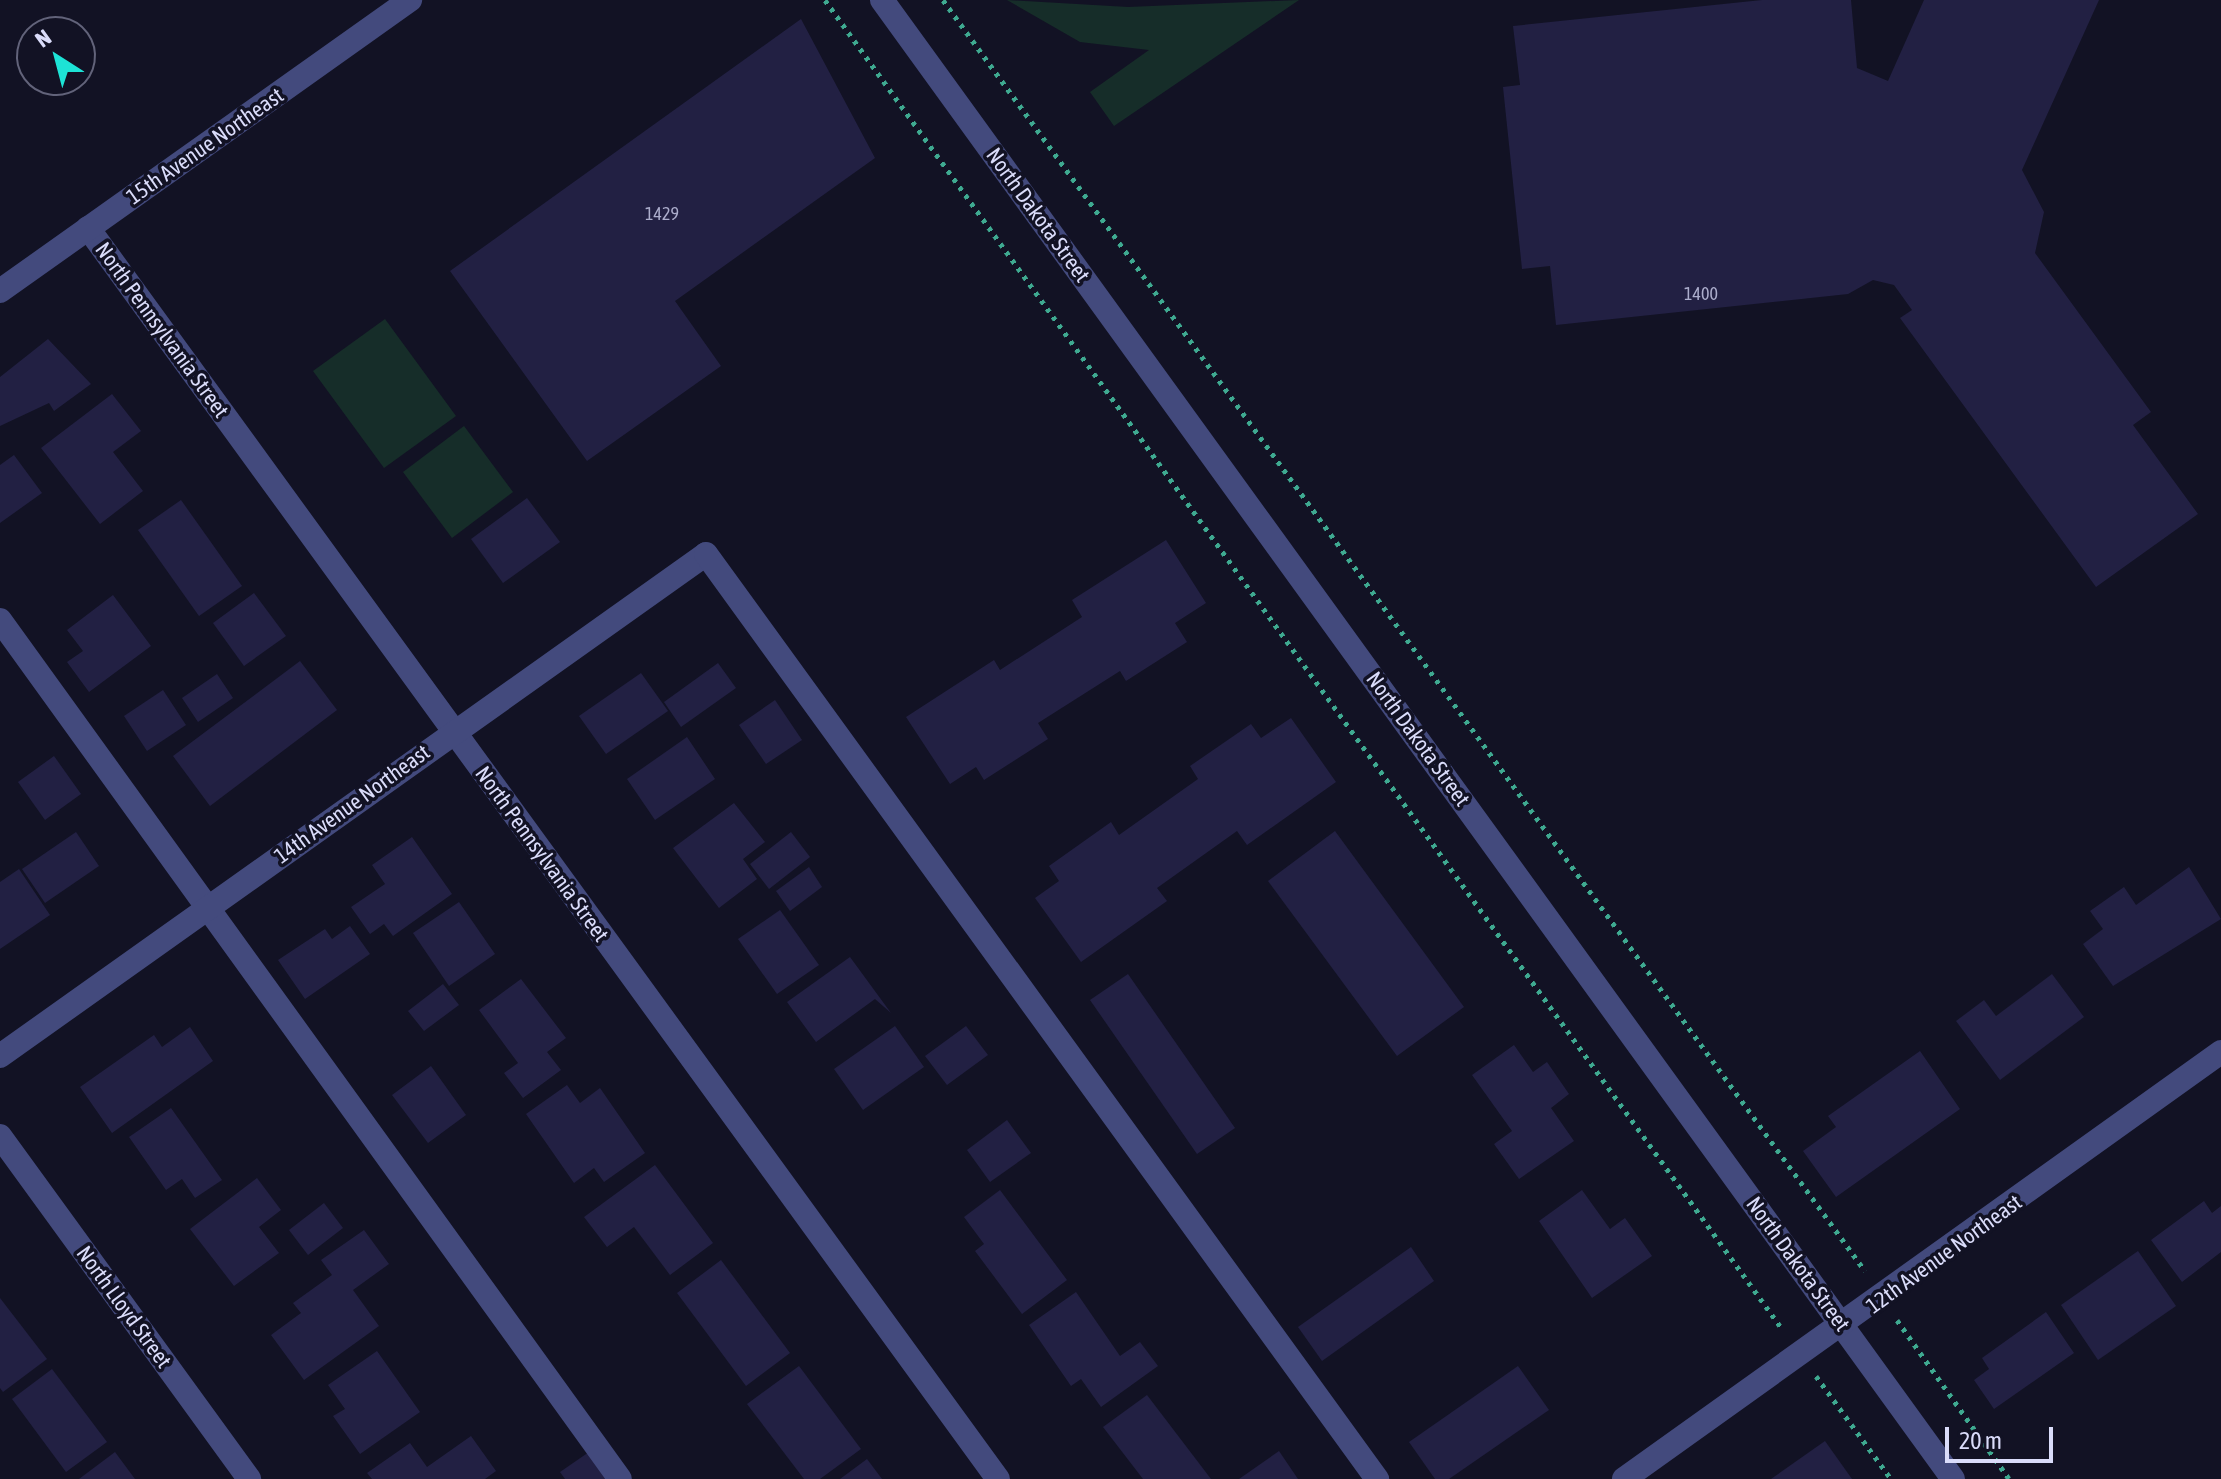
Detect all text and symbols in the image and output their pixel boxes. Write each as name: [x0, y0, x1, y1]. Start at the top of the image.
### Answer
north arrow: [16, 16, 96, 96]
text: N: [30, 24, 56, 53]
street label: 15th Avenue Northeast: [121, 82, 289, 210]
street label: North Dakota Street: [980, 143, 1096, 287]
house number: 1429: [645, 203, 679, 225]
street label: North Pennsylvania Street: [90, 237, 234, 423]
house number: 1400: [1684, 283, 1718, 305]
street label: North Dakota Street: [1360, 667, 1476, 811]
street label: 14th Avenue Northeast: [269, 739, 435, 869]
street label: North Pennsylvania Street: [470, 761, 614, 947]
street label: 12th Avenue Northeast: [1861, 1189, 2027, 1319]
street label: North Dakota Street: [1740, 1192, 1856, 1336]
street label: North Lloyd Street: [71, 1241, 177, 1373]
scale bar: [1949, 1411, 2057, 1461]
text: 20 m: [1959, 1427, 2002, 1454]

